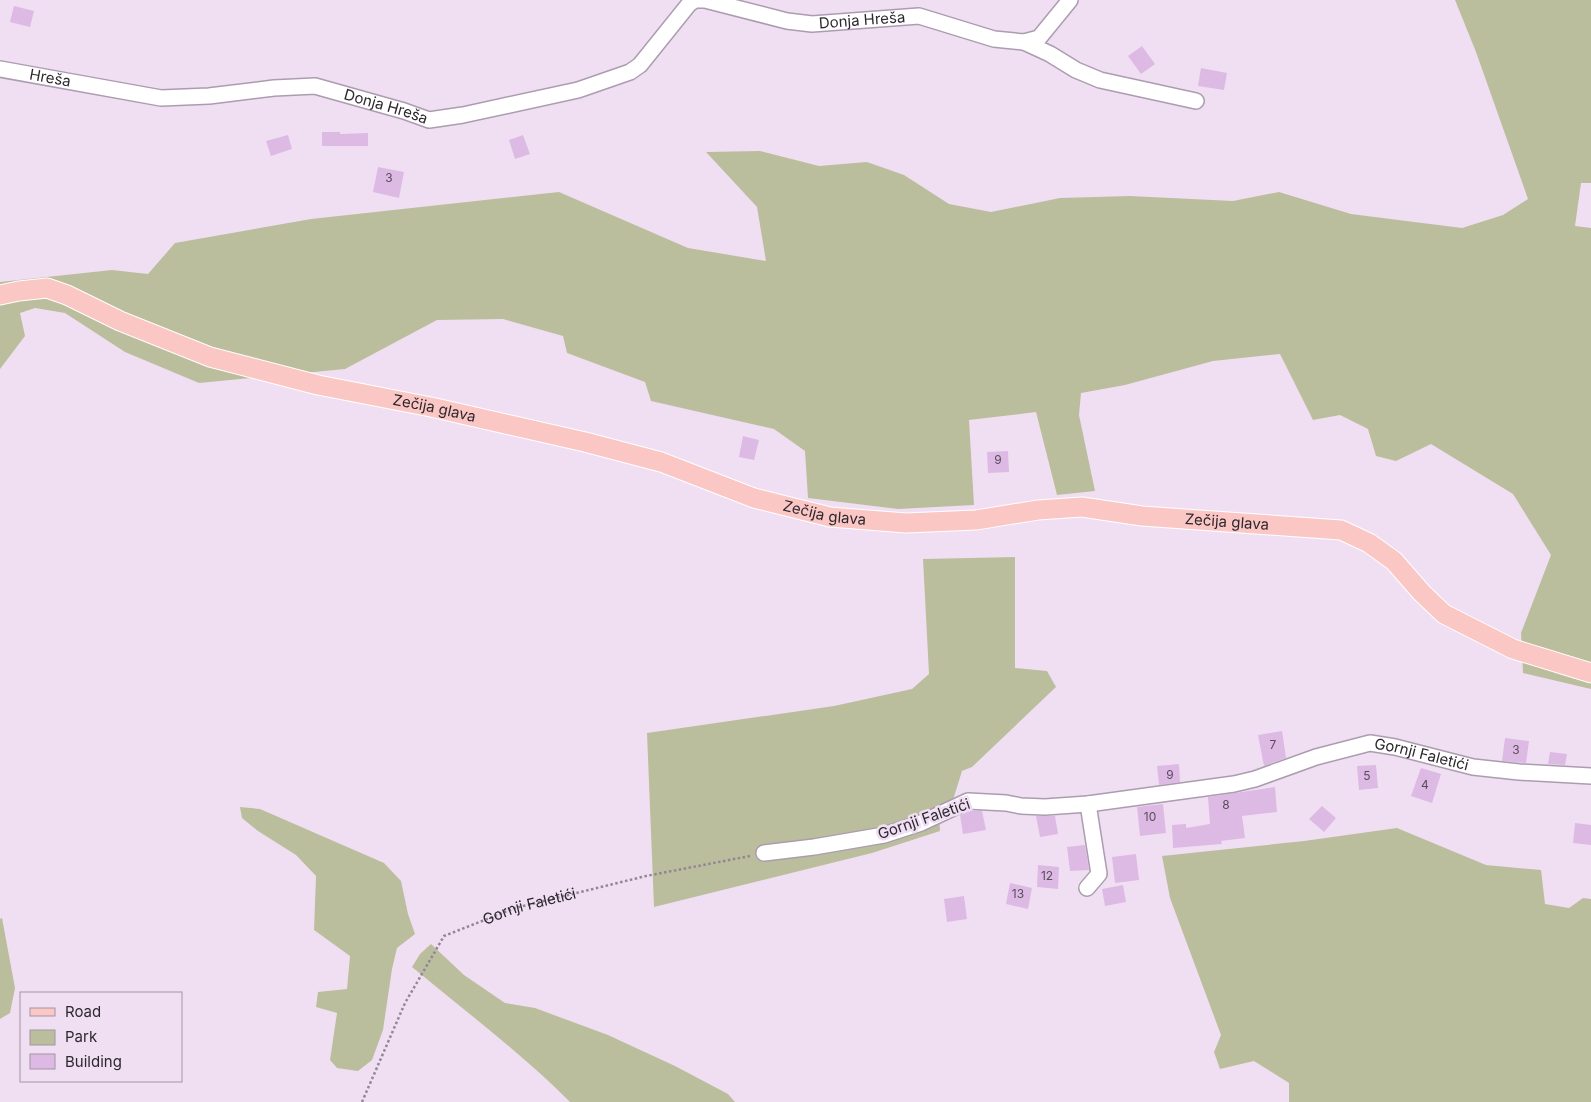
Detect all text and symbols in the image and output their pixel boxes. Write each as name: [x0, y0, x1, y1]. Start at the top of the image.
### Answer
street label: Donja Hreša: [818, 7, 906, 32]
street label: Hreša: [28, 65, 72, 91]
street label: Donja Hreša: [342, 85, 431, 128]
house number: 3: [385, 170, 393, 185]
street label: Zečija glava: [391, 390, 478, 426]
house number: 9: [994, 452, 1002, 467]
street label: Zečija glava: [781, 496, 867, 529]
street label: Zečija glava: [1184, 509, 1270, 534]
street label: Gornji Faletići: [1373, 734, 1471, 775]
house number: 7: [1270, 737, 1277, 752]
house number: 3: [1512, 742, 1520, 757]
house number: 9: [1166, 767, 1174, 782]
house number: 5: [1363, 768, 1371, 783]
house number: 4: [1421, 777, 1429, 792]
street label: Gornji Faletići: [875, 794, 973, 843]
house number: 8: [1222, 797, 1230, 812]
house number: 10: [1144, 809, 1156, 824]
house number: 12: [1041, 868, 1053, 883]
street label: Gornji Faletići: [480, 883, 578, 929]
house number: 13: [1012, 886, 1024, 901]
legend: [20, 992, 182, 1082]
text: Road: [65, 1002, 101, 1021]
text: Park: [65, 1027, 98, 1046]
text: Building: [65, 1052, 122, 1071]

